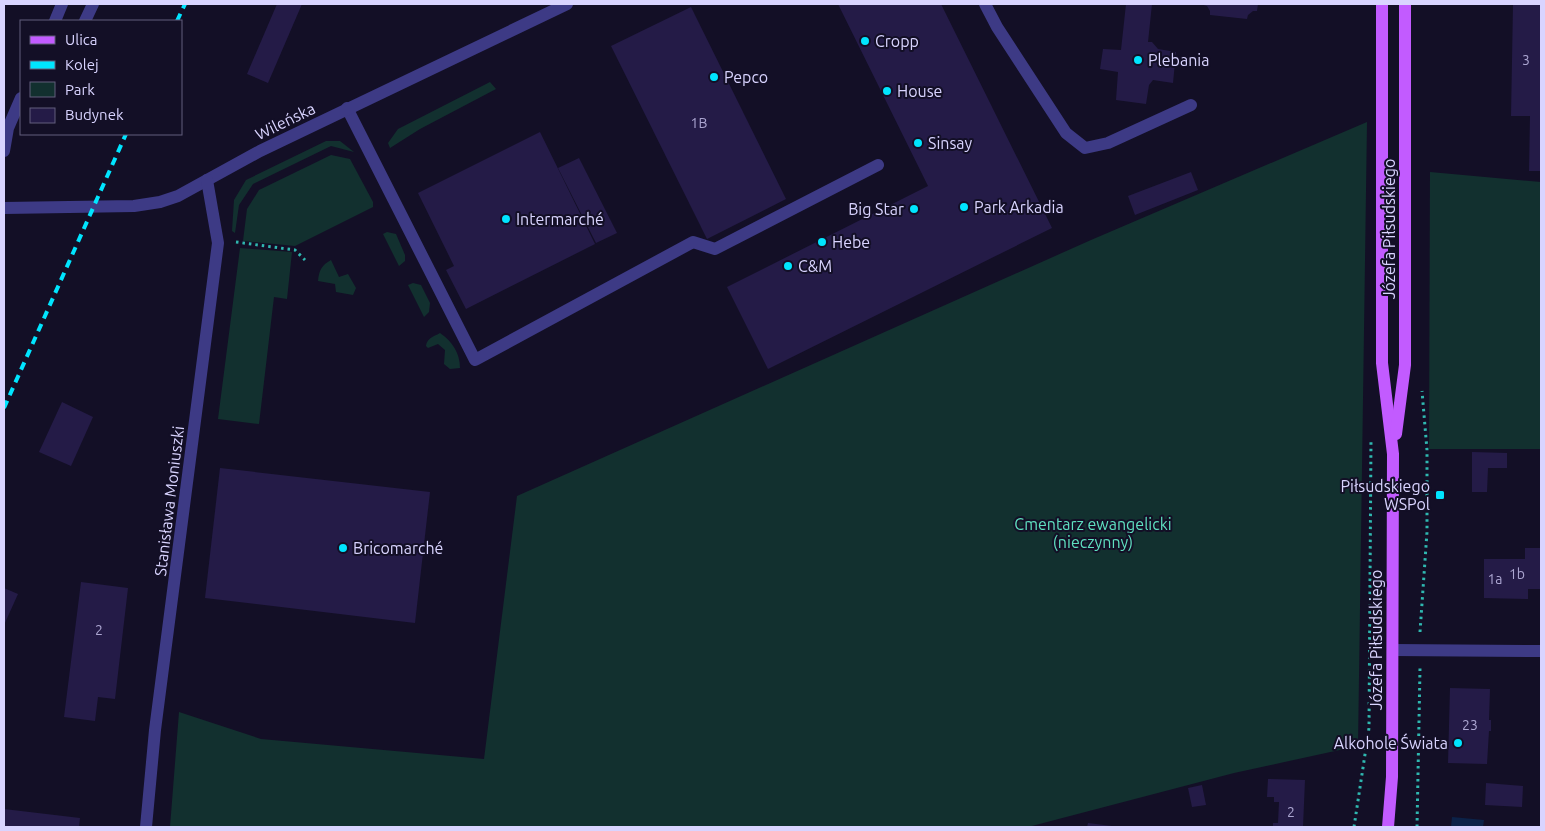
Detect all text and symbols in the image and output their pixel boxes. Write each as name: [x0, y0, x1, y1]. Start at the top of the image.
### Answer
legend: [20, 20, 182, 135]
text: Ulica: [65, 31, 97, 48]
place label: Cropp: [875, 32, 919, 50]
marker: Cropp: [859, 35, 871, 47]
place label: Plebania: [1148, 51, 1209, 69]
house number: 3: [1522, 52, 1530, 68]
marker: Plebania: [1132, 54, 1144, 66]
text: Kolej: [65, 56, 99, 73]
place label: Pepco: [724, 68, 768, 86]
marker: Pepco: [708, 71, 720, 83]
text: Park: [65, 81, 95, 98]
place label: House: [897, 82, 942, 100]
marker: House: [881, 85, 893, 97]
street label: Wileńska: [252, 99, 318, 143]
text: Budynek: [65, 106, 124, 123]
house number: 1B: [691, 115, 707, 131]
place label: Sinsay: [928, 134, 973, 152]
marker: Sinsay: [912, 137, 924, 149]
street label: Józefa Piłsudskiego: [1380, 159, 1398, 299]
place label: Park Arkadia: [974, 198, 1064, 216]
place label: Big Star: [848, 200, 904, 218]
marker: Park Arkadia: [958, 201, 970, 213]
marker: Big Star: [908, 203, 920, 215]
place label: Intermarché: [516, 210, 604, 228]
marker: Intermarché: [500, 213, 512, 225]
place label: Hebe: [832, 233, 870, 251]
marker: Hebe: [816, 236, 828, 248]
place label: C&M: [798, 257, 832, 275]
marker: C&M: [782, 260, 794, 272]
street label: Stanisława Moniuszki: [151, 425, 187, 577]
place label: Piłsudskiego WSPol: [1341, 477, 1430, 513]
marker: Piłsudskiego WSPol: [1434, 489, 1446, 501]
park label: Cmentarz ewangelicki (nieczynny): [1014, 515, 1172, 552]
place label: Bricomarché: [353, 539, 443, 557]
marker: Bricomarché: [337, 542, 349, 554]
house number: 1b: [1509, 566, 1525, 582]
street label: Józefa Piłsudskiego: [1367, 570, 1385, 710]
house number: 1a: [1487, 571, 1503, 587]
house number: 2: [95, 622, 103, 638]
house number: 23: [1462, 717, 1478, 733]
place label: Alkohole Świata: [1334, 733, 1448, 752]
marker: Alkohole Świata: [1452, 737, 1464, 749]
house number: 2: [1287, 804, 1295, 820]

